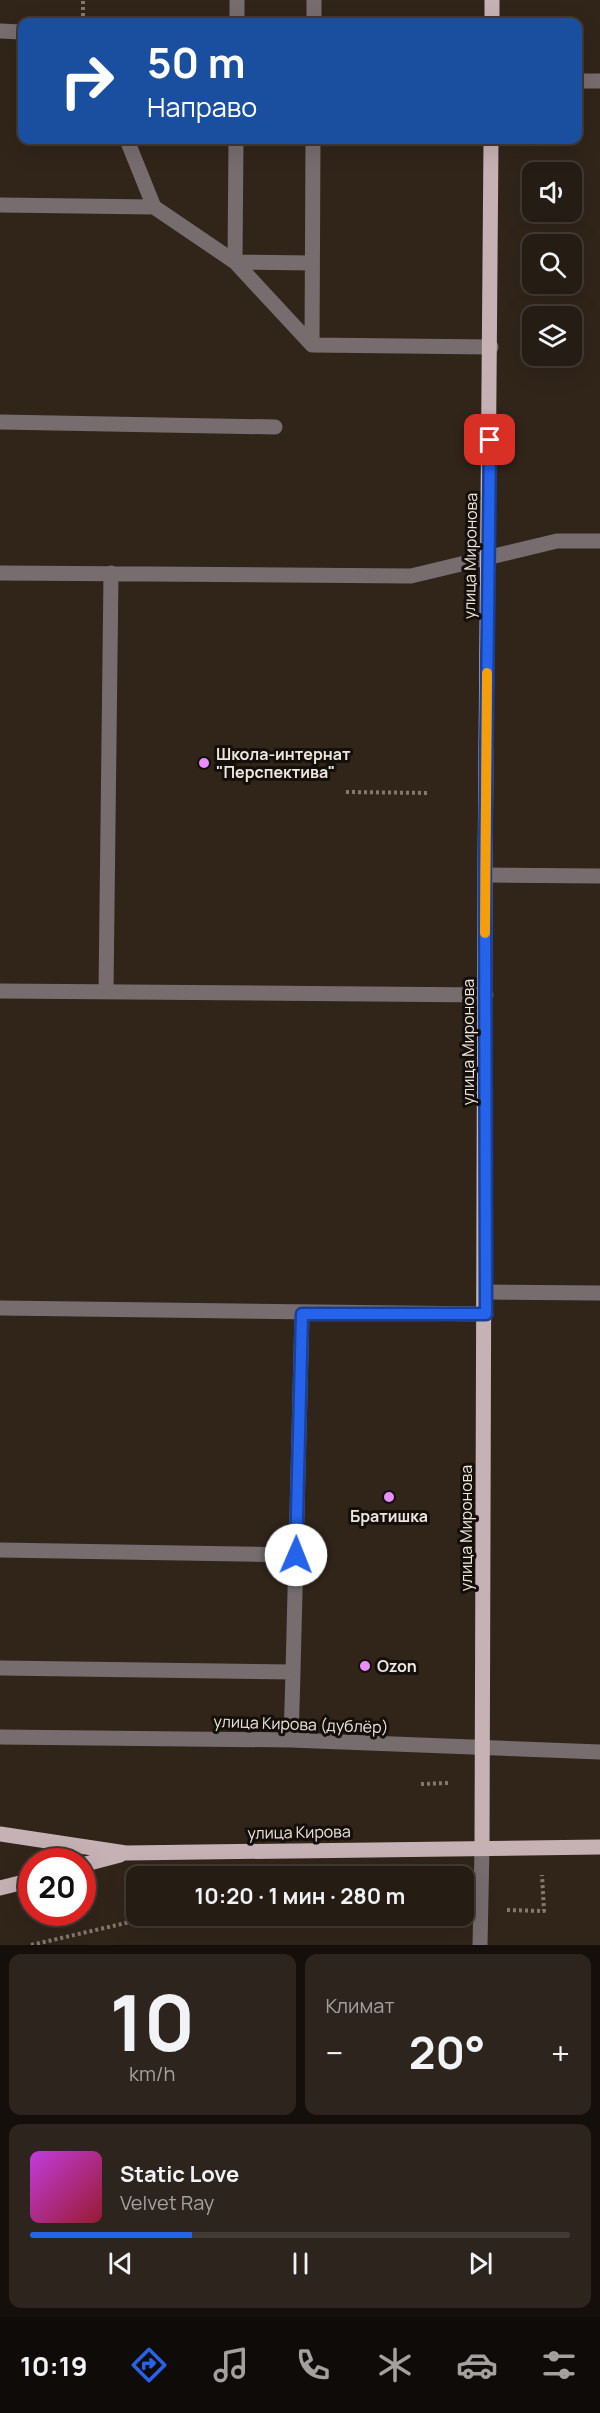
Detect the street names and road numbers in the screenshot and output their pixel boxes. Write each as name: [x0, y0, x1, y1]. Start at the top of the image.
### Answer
street label: улица Миронова: [458, 493, 482, 619]
street label: улица Миронова: [457, 979, 479, 1105]
street label: улица Миронова: [455, 1465, 477, 1591]
street label: улица Кирова (дублёр): [213, 1710, 389, 1738]
street label: улица Кирова: [247, 1820, 351, 1844]

